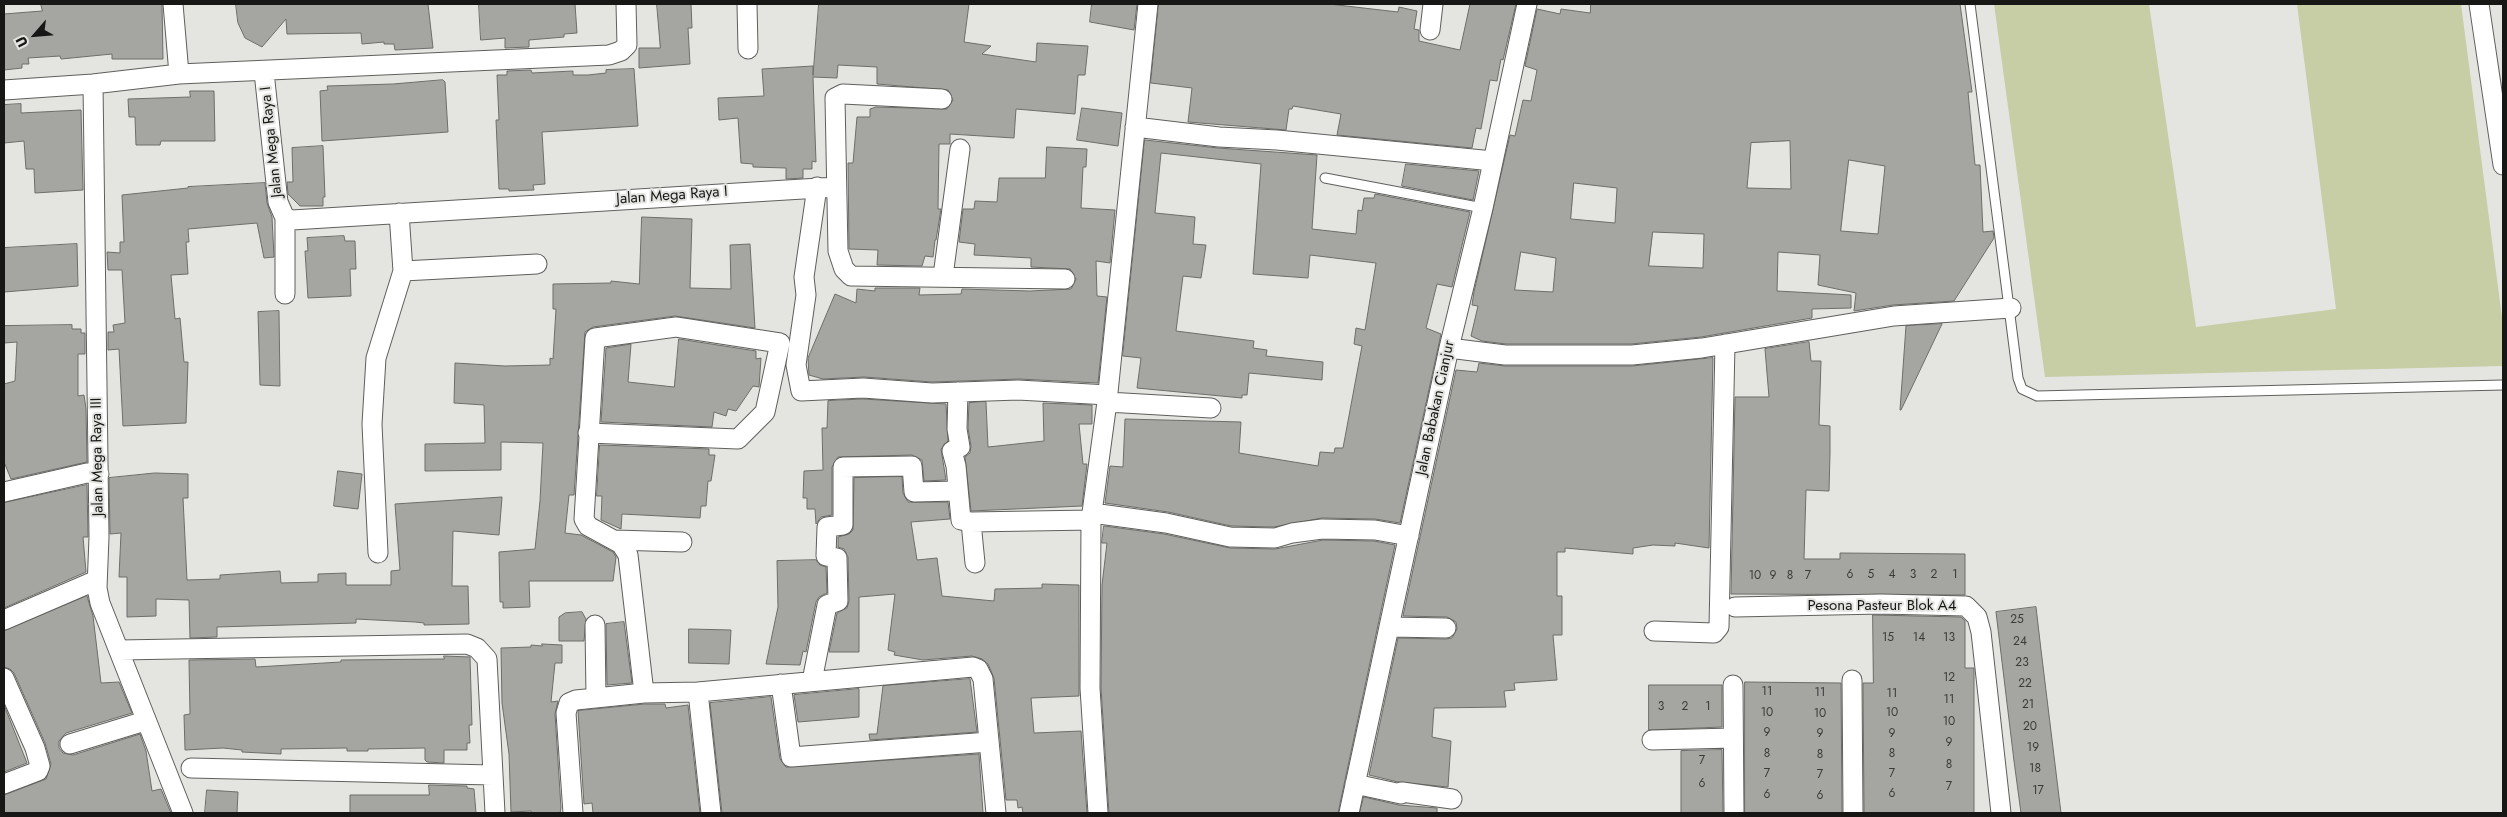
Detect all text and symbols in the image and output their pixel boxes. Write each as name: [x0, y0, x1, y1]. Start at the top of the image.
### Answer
north arrow: [10, 10, 60, 60]
text: U: [10, 33, 33, 51]
street label: Jalan Mega Raya I: [257, 86, 287, 198]
street label: Jalan Mega Raya I: [616, 183, 728, 209]
street label: Jalan Babakan Cianjur: [1413, 339, 1459, 477]
street label: Jalan Mega Raya III: [88, 397, 108, 517]
house number: 6: [1847, 568, 1853, 582]
house number: 5: [1868, 568, 1874, 582]
house number: 4: [1889, 568, 1895, 582]
house number: 3: [1910, 568, 1916, 582]
house number: 2: [1931, 568, 1937, 582]
house number: 1: [1952, 568, 1958, 582]
house number: 10: [1749, 569, 1761, 583]
house number: 9: [1770, 569, 1776, 583]
house number: 8: [1787, 569, 1793, 583]
house number: 7: [1805, 569, 1811, 583]
street label: Pesona Pasteur Blok A4: [1808, 597, 1956, 615]
house number: 25: [2010, 613, 2024, 627]
house number: 15: [1882, 631, 1894, 645]
house number: 14: [1913, 631, 1925, 645]
house number: 13: [1943, 631, 1955, 645]
house number: 24: [2013, 635, 2027, 649]
house number: 23: [2015, 656, 2029, 670]
house number: 12: [1943, 671, 1955, 685]
house number: 22: [2018, 677, 2032, 691]
house number: 11: [1762, 685, 1772, 699]
house number: 11: [1815, 686, 1825, 700]
house number: 11: [1887, 687, 1897, 701]
house number: 11: [1944, 693, 1954, 707]
house number: 21: [2022, 698, 2034, 712]
house number: 3: [1658, 700, 1664, 714]
house number: 2: [1682, 700, 1688, 714]
house number: 1: [1705, 700, 1711, 714]
house number: 10: [1761, 706, 1773, 720]
house number: 10: [1886, 706, 1898, 720]
house number: 10: [1814, 707, 1826, 721]
house number: 10: [1943, 715, 1955, 729]
house number: 20: [2023, 720, 2037, 734]
house number: 9: [1764, 726, 1770, 740]
house number: 9: [1817, 727, 1823, 741]
house number: 9: [1889, 727, 1895, 741]
house number: 9: [1946, 736, 1952, 750]
house number: 19: [2027, 741, 2039, 755]
house number: 8: [1764, 747, 1770, 761]
house number: 8: [1889, 747, 1895, 761]
house number: 8: [1817, 748, 1823, 762]
house number: 7: [1699, 754, 1705, 768]
house number: 8: [1946, 758, 1952, 772]
house number: 18: [2029, 762, 2041, 776]
house number: 7: [1764, 767, 1770, 781]
house number: 7: [1889, 767, 1895, 781]
house number: 7: [1817, 768, 1823, 782]
house number: 6: [1699, 777, 1705, 791]
house number: 7: [1946, 780, 1952, 794]
house number: 17: [2032, 784, 2044, 798]
house number: 6: [1889, 787, 1895, 801]
house number: 6: [1764, 788, 1770, 802]
house number: 6: [1817, 789, 1823, 803]

